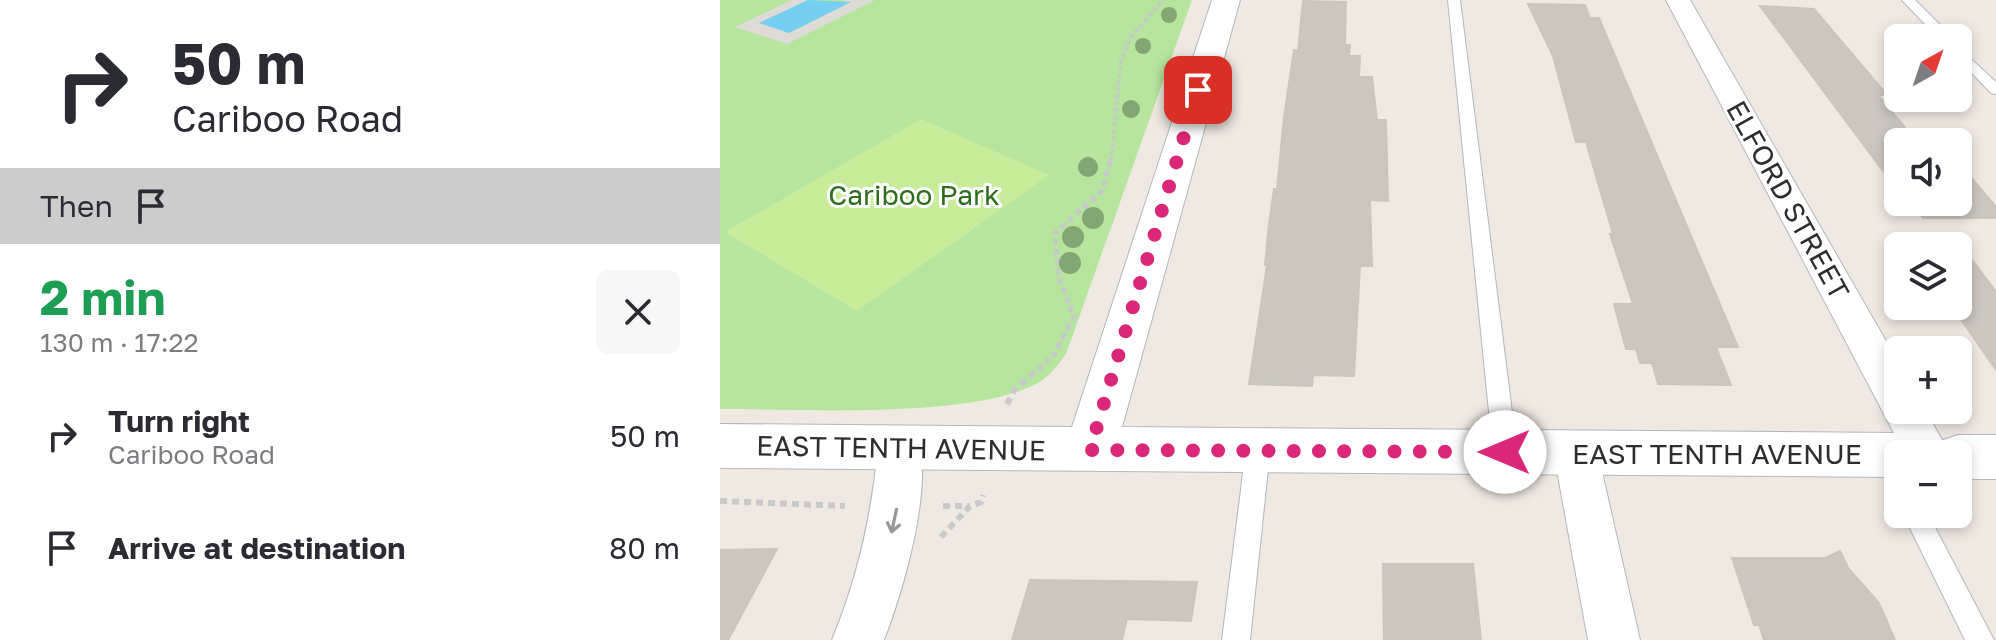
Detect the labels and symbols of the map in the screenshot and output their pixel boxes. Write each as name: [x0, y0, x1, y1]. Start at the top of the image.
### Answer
north arrow: [1884, 24, 1972, 112]
pin: [1164, 56, 1232, 124]
street label: ELFORD STREET: [1720, 95, 1857, 305]
park label: Cariboo Park: [828, 178, 1000, 211]
position arrow: [1463, 410, 1547, 494]
street label: EAST TENTH AVENUE: [756, 428, 1046, 467]
street label: EAST TENTH AVENUE: [1572, 437, 1862, 470]
one-way arrow: [886, 507, 901, 533]

